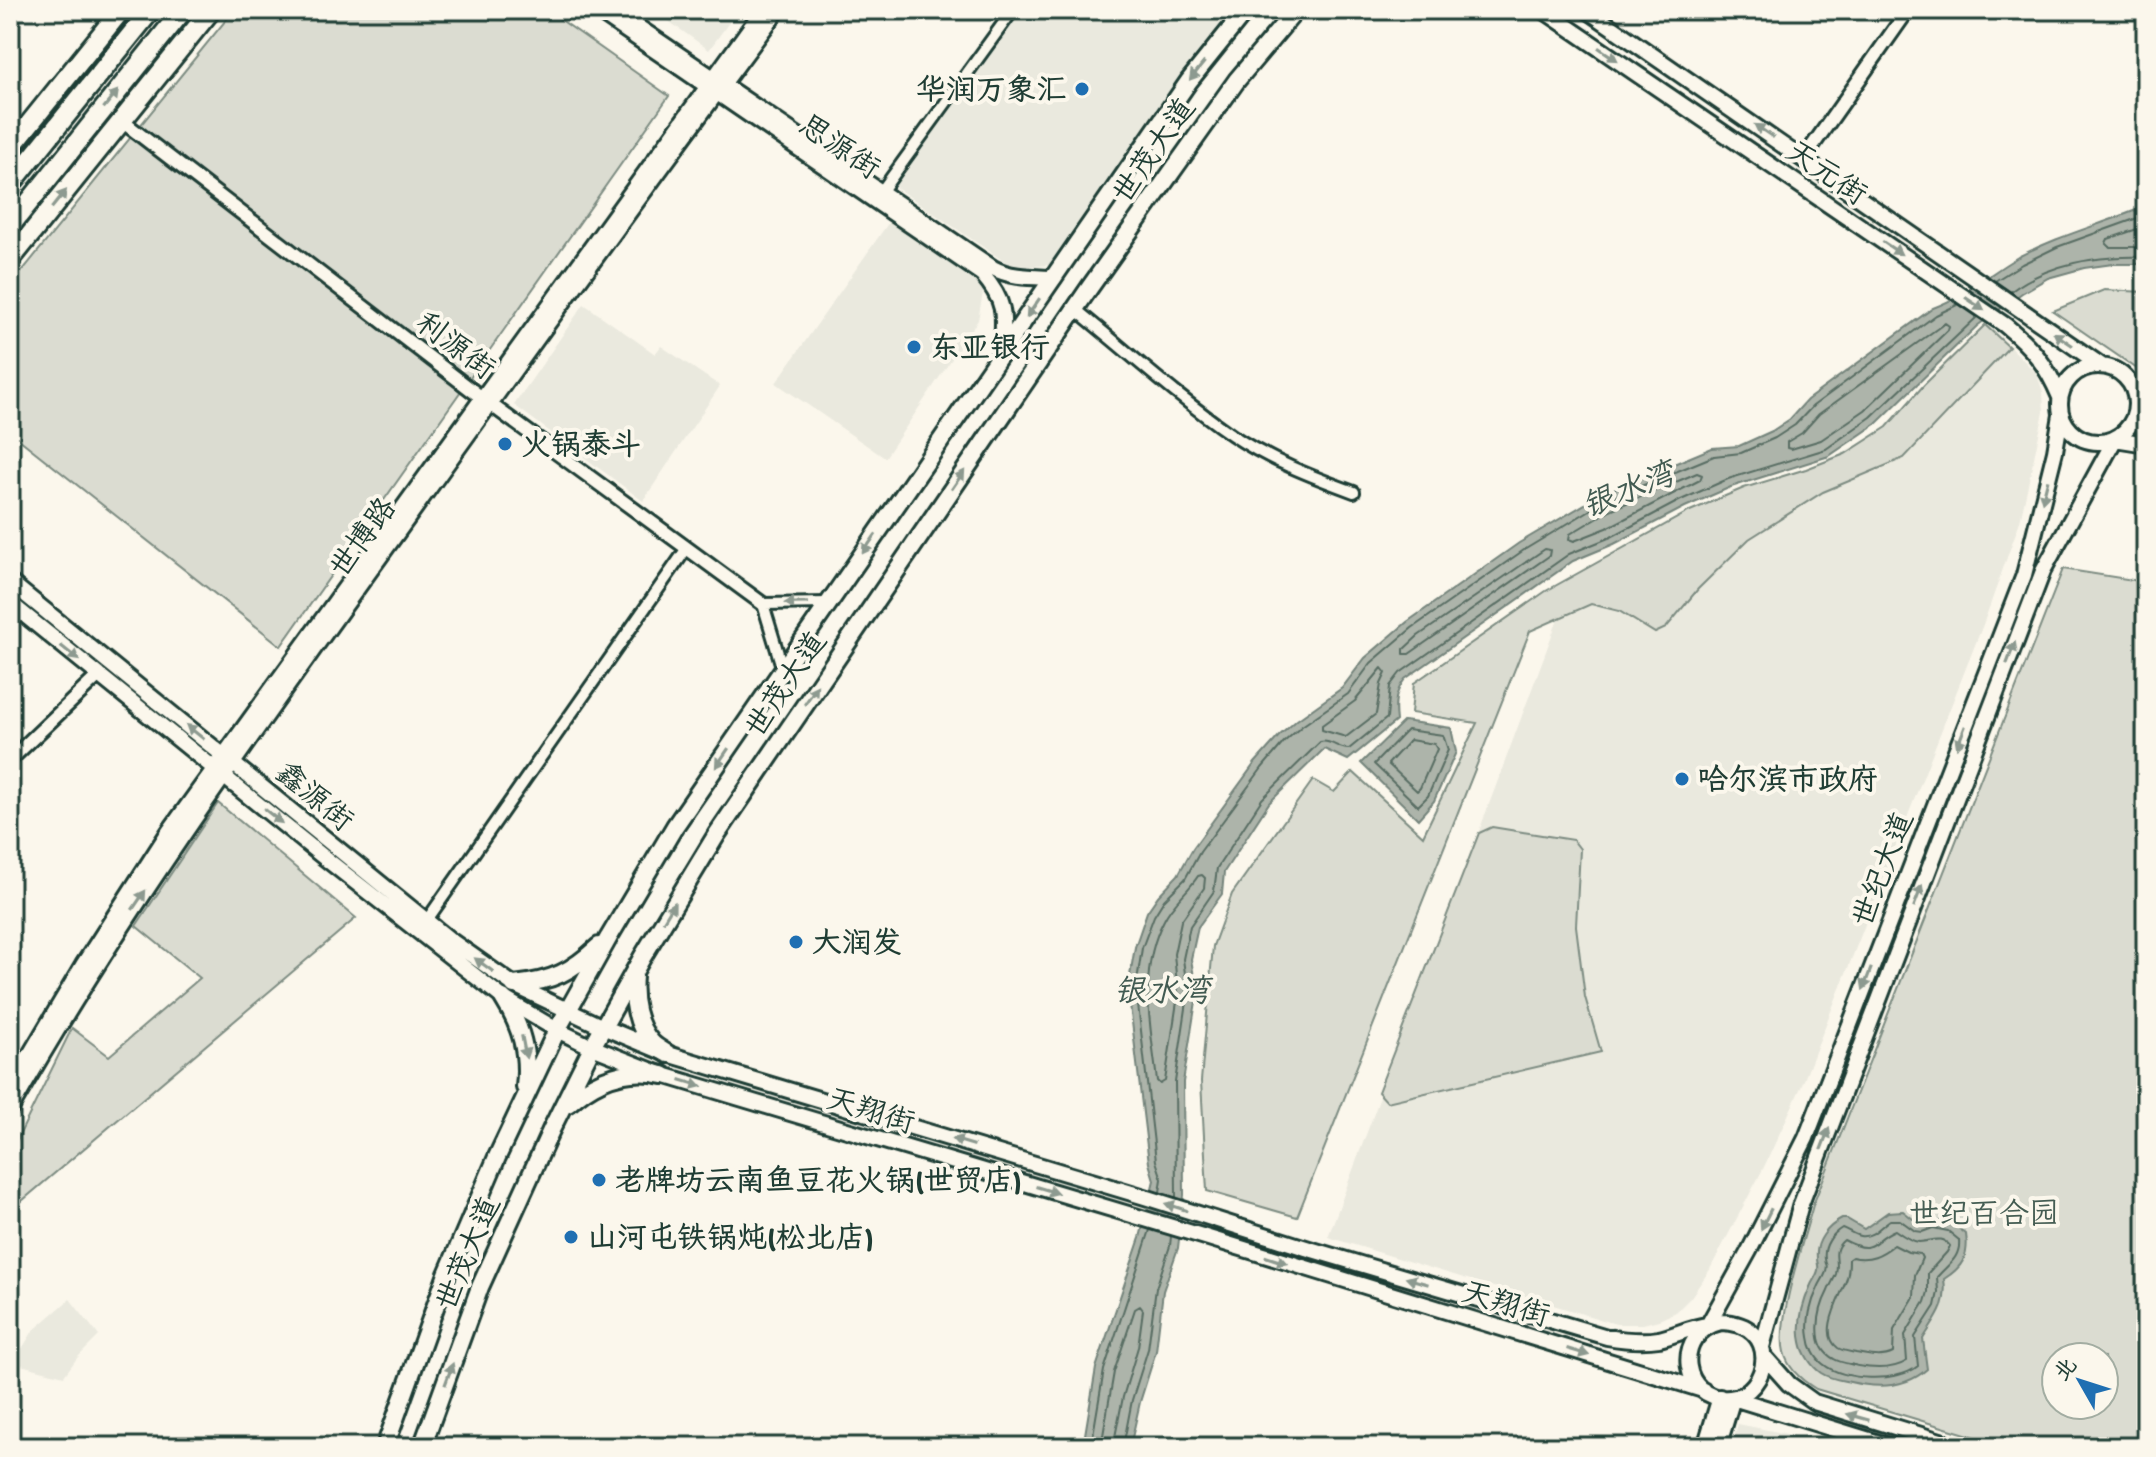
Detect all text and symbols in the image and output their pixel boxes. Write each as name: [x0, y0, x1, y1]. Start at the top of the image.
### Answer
one-way arrow: [1597, 46, 1618, 61]
one-way arrow: [1190, 61, 1206, 81]
place label: 华润万象汇: [916, 74, 1066, 111]
marker: 华润万象汇: [1073, 80, 1091, 98]
one-way arrow: [103, 89, 119, 109]
street label: 世茂大道: [1106, 92, 1205, 212]
street label: 思源街: [790, 109, 885, 189]
one-way arrow: [1753, 124, 1775, 139]
street label: 天元街: [1777, 135, 1872, 215]
one-way arrow: [50, 189, 67, 209]
one-way arrow: [1881, 240, 1902, 255]
one-way arrow: [1964, 296, 1985, 311]
one-way arrow: [1026, 297, 1041, 318]
street label: 利源街: [407, 306, 501, 390]
place label: 东亚银行: [930, 332, 1050, 369]
one-way arrow: [2052, 332, 2073, 347]
marker: 东亚银行: [905, 338, 923, 356]
place label: 火锅泰斗: [521, 428, 641, 466]
marker: 火锅泰斗: [496, 435, 514, 453]
water label: 银水湾: [1577, 455, 1685, 529]
one-way arrow: [950, 470, 965, 491]
one-way arrow: [2039, 479, 2051, 504]
street label: 世博路: [323, 492, 406, 586]
one-way arrow: [862, 534, 877, 555]
one-way arrow: [783, 597, 808, 610]
street label: 世茂大道: [739, 626, 837, 746]
one-way arrow: [2005, 641, 2018, 665]
one-way arrow: [60, 644, 80, 661]
one-way arrow: [803, 684, 818, 706]
one-way arrow: [185, 724, 205, 740]
one-way arrow: [1954, 725, 1967, 749]
one-way arrow: [715, 748, 730, 769]
street label: 鑫源街: [266, 756, 359, 841]
place label: 哈尔滨市政府: [1698, 764, 1878, 801]
marker: 哈尔滨市政府: [1673, 770, 1691, 788]
one-way arrow: [263, 807, 283, 824]
street label: 世纪大道: [1846, 808, 1924, 933]
one-way arrow: [1912, 884, 1925, 908]
one-way arrow: [131, 890, 146, 911]
one-way arrow: [662, 901, 676, 923]
place label: 大润发: [812, 927, 902, 964]
marker: 大润发: [787, 933, 805, 951]
one-way arrow: [474, 958, 495, 973]
one-way arrow: [1860, 968, 1873, 992]
water label: 银水湾: [1114, 974, 1214, 1014]
one-way arrow: [518, 1034, 530, 1059]
one-way arrow: [679, 1077, 703, 1090]
street label: 天翔街: [822, 1083, 918, 1144]
one-way arrow: [1819, 1127, 1832, 1151]
one-way arrow: [950, 1135, 974, 1148]
place label: 老牌坊云南鱼豆花火锅(世贸店): [615, 1164, 1022, 1202]
marker: 老牌坊云南鱼豆花火锅(世贸店): [590, 1171, 608, 1189]
one-way arrow: [1036, 1184, 1060, 1197]
street label: 世茂大道: [430, 1192, 511, 1317]
park label: 世纪百合园: [1909, 1198, 2059, 1235]
one-way arrow: [1164, 1200, 1188, 1213]
one-way arrow: [1759, 1207, 1772, 1230]
place label: 山河屯铁锅炖(松北店): [587, 1222, 874, 1259]
marker: 山河屯铁锅炖(松北店): [562, 1228, 580, 1246]
one-way arrow: [1264, 1254, 1288, 1267]
one-way arrow: [1404, 1274, 1428, 1287]
street label: 天翔街: [1457, 1276, 1553, 1337]
north arrow: [2040, 1341, 2120, 1421]
one-way arrow: [1566, 1346, 1590, 1359]
text: 北: [2051, 1354, 2085, 1388]
one-way arrow: [443, 1361, 456, 1385]
one-way arrow: [1846, 1410, 1870, 1423]

